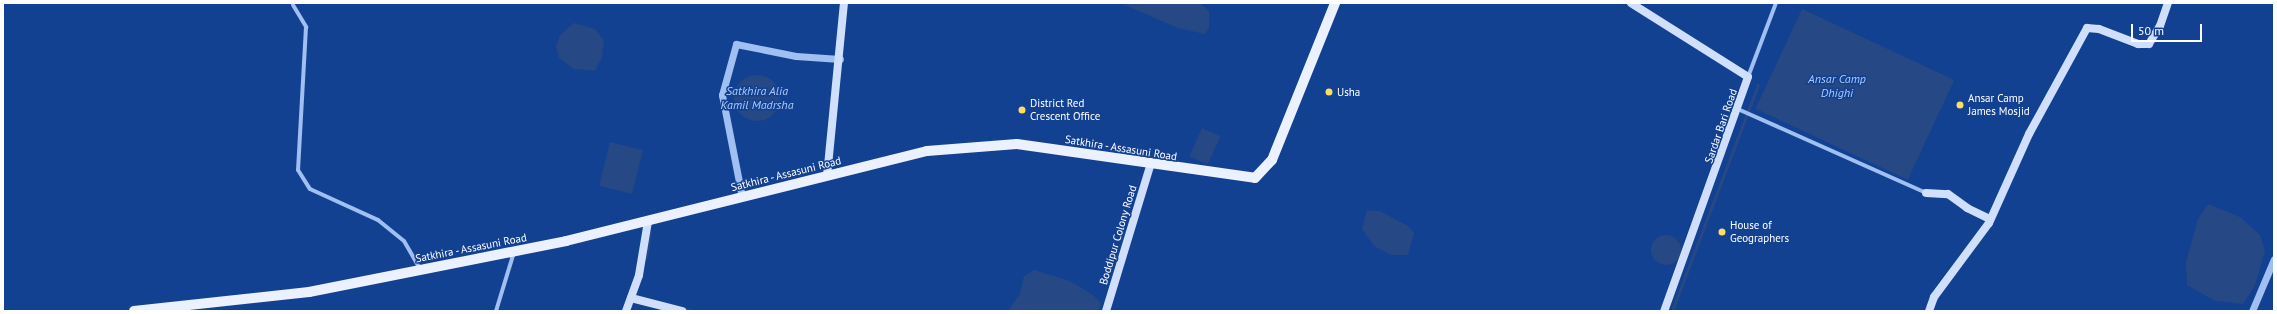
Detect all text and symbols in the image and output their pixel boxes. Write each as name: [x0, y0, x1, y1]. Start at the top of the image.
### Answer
scale bar: [2133, 16, 2204, 42]
text: 50 m: [2138, 23, 2164, 38]
water label: Ansar Camp Dhighi: [1808, 72, 1866, 100]
water label: Satkhira Alia Kamil Madrsha: [720, 84, 794, 112]
place label: Usha: [1337, 85, 1360, 99]
marker: Usha: [1324, 87, 1334, 97]
street label: Sardar Bari Road: [1702, 87, 1740, 165]
place label: Ansar Camp James Mosjid: [1968, 92, 2030, 118]
place label: District Red Crescent Office: [1030, 97, 1100, 123]
marker: Ansar Camp James Mosjid: [1955, 100, 1965, 110]
marker: District Red Crescent Office: [1017, 105, 1027, 115]
street label: Satkhira - Assasuni Road: [1063, 132, 1179, 164]
street label: Satkhira - Assasuni Road: [729, 154, 843, 194]
street label: Boddipur Colony Road: [1096, 183, 1140, 287]
place label: House of Geographers: [1730, 219, 1789, 245]
marker: House of Geographers: [1717, 227, 1727, 237]
street label: Satkhira - Assasuni Road: [413, 231, 529, 265]

